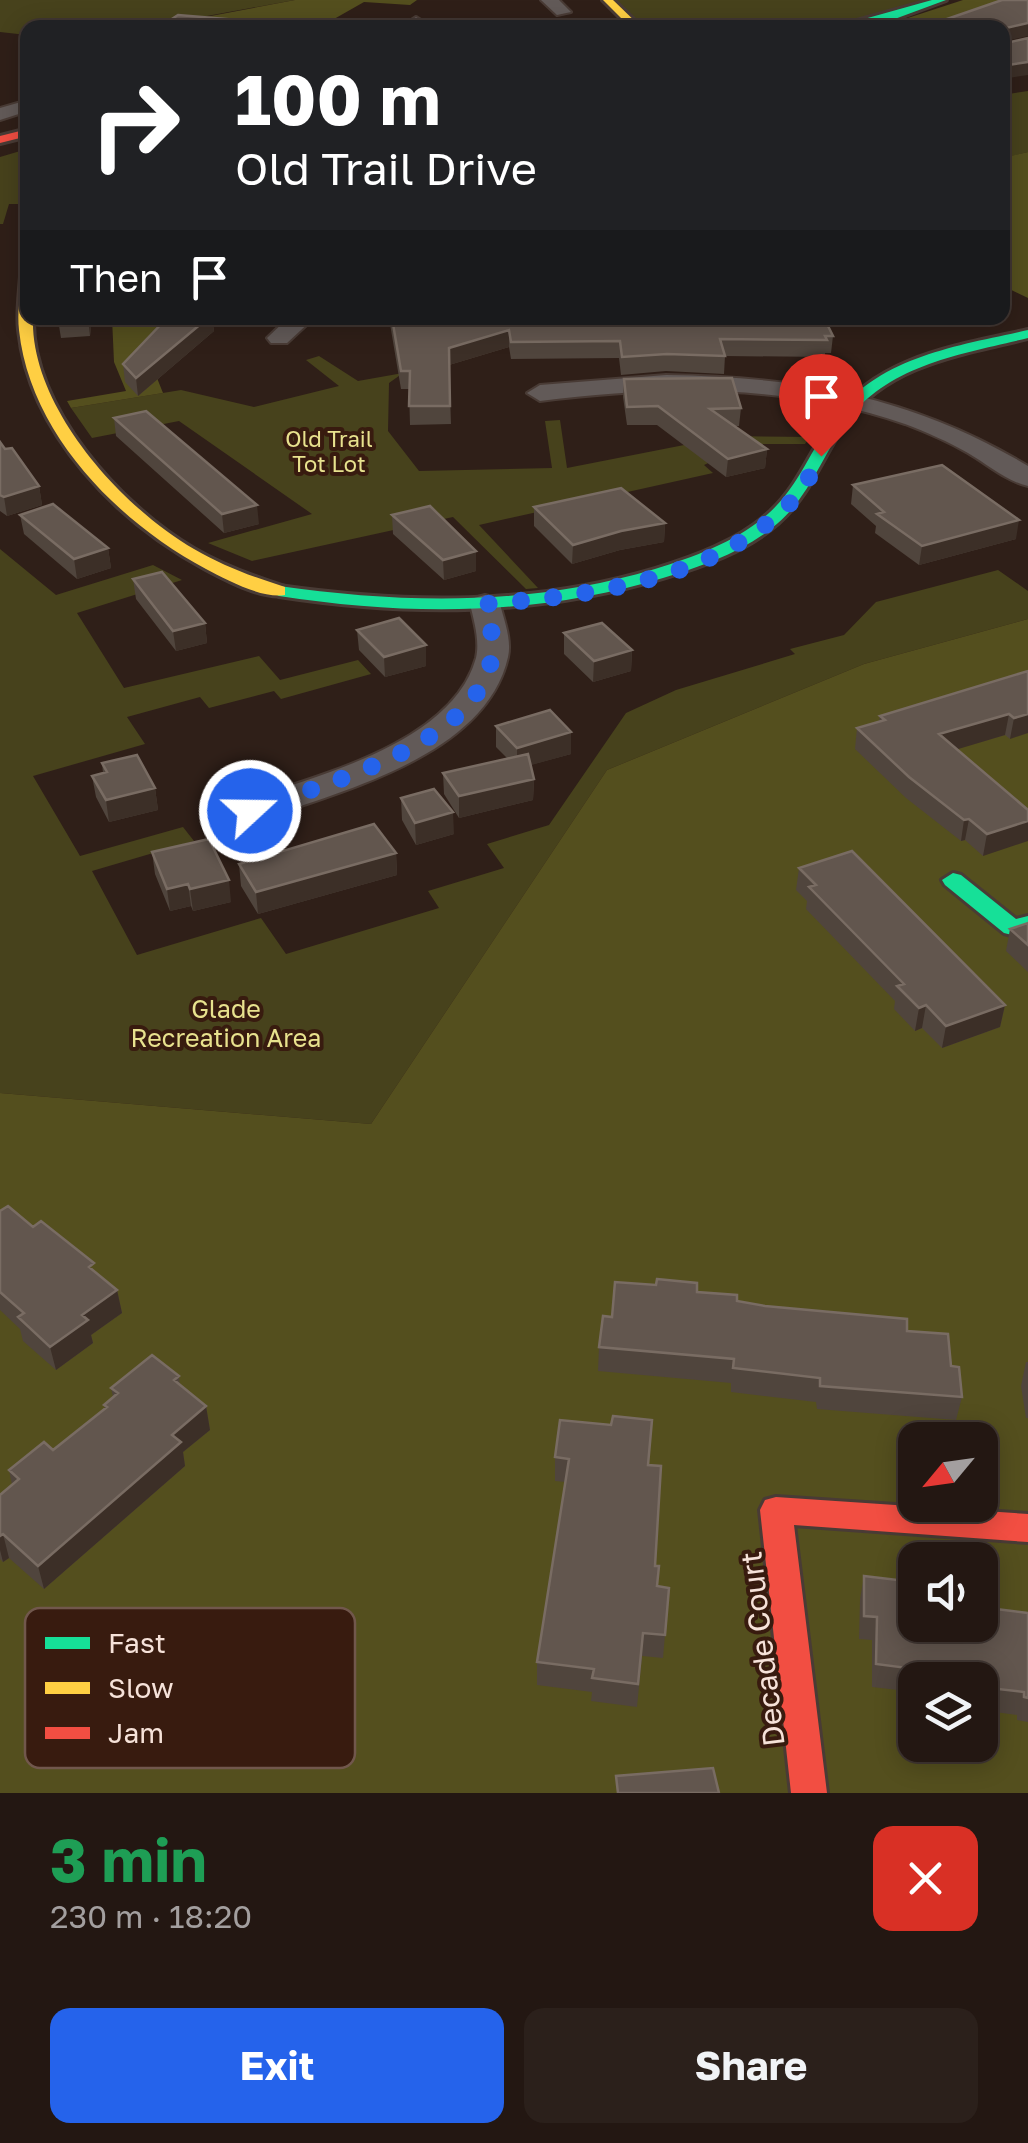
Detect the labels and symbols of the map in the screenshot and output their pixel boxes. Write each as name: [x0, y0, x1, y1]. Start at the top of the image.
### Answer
pin: [779, 354, 864, 457]
park label: Old Trail Tot Lot: [285, 425, 373, 477]
position arrow: [198, 759, 302, 863]
park label: Glade Recreation Area: [131, 993, 321, 1053]
north arrow: [898, 1422, 998, 1522]
street label: Decade Court: [732, 1550, 792, 1748]
legend: [25, 1608, 355, 1768]
text: Fast: [108, 1626, 166, 1659]
text: Slow: [108, 1671, 174, 1704]
text: Jam: [108, 1716, 164, 1749]

